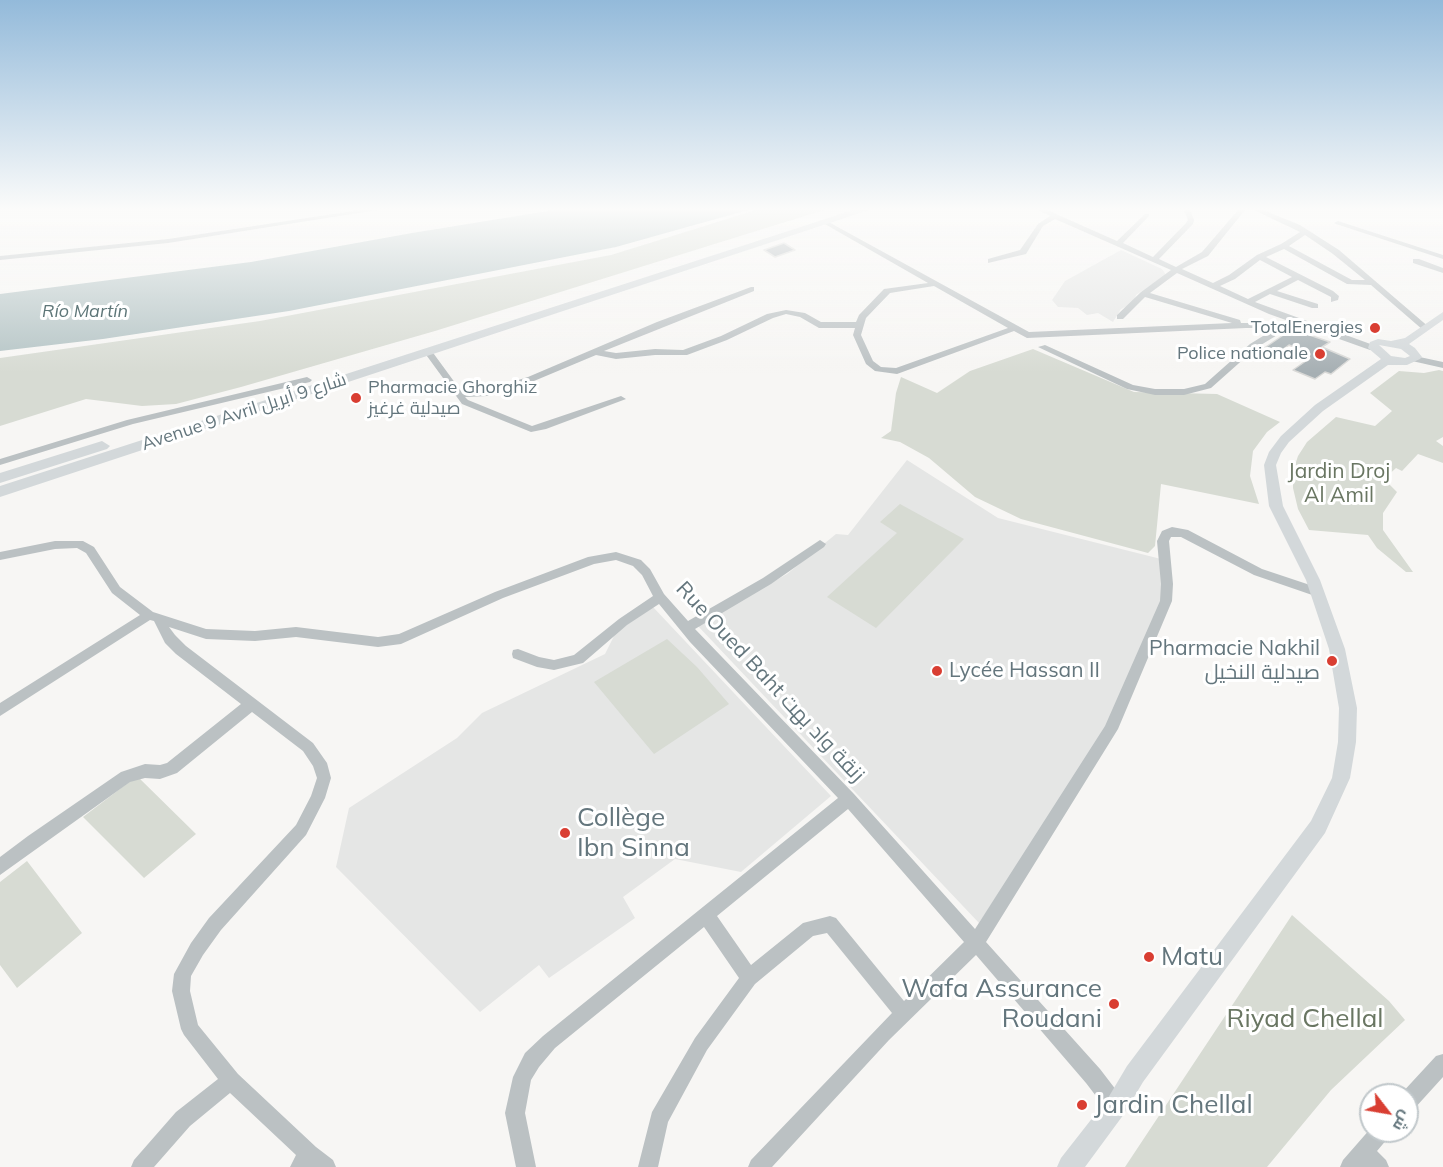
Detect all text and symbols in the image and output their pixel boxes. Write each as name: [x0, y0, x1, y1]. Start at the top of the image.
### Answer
water label: Río Martín: [42, 301, 128, 323]
place label: TotalEnergies: [1251, 317, 1363, 339]
marker: TotalEnergies: [1368, 321, 1382, 335]
place label: Police nationale: [1177, 343, 1308, 365]
marker: Police nationale: [1313, 347, 1327, 361]
street label: Avenue 9 Avril شارع 9 أبريل: [139, 369, 349, 455]
place label: Pharmacie Ghorghiz صيدلية غرغيز: [368, 377, 537, 420]
marker: Pharmacie Ghorghiz صيدلية غرغيز: [349, 391, 363, 405]
park label: Jardin Droj Al Amil: [1288, 459, 1390, 509]
street label: Rue Oued Baht زنقة واد بهت: [670, 577, 870, 787]
place label: Pharmacie Nakhil صيدلية النخيل: [1149, 636, 1320, 686]
marker: Pharmacie Nakhil صيدلية النخيل: [1325, 654, 1339, 668]
place label: Lycée Hassan II: [949, 658, 1100, 684]
marker: Lycée Hassan II: [930, 664, 944, 678]
place label: Collège Ibn Sinna: [577, 802, 690, 864]
marker: Collège Ibn Sinna: [558, 826, 572, 840]
place label: Matu: [1161, 941, 1223, 973]
marker: Matu: [1142, 950, 1156, 964]
place label: Wafa Assurance Roudani: [901, 973, 1102, 1034]
marker: Wafa Assurance Roudani: [1107, 997, 1121, 1011]
park label: Riyad Chellal: [1226, 1003, 1384, 1035]
north arrow: [1359, 1083, 1419, 1143]
place label: Jardin Chellal: [1094, 1089, 1253, 1121]
marker: Jardin Chellal: [1075, 1098, 1089, 1112]
text: ش: [1389, 1107, 1417, 1135]

